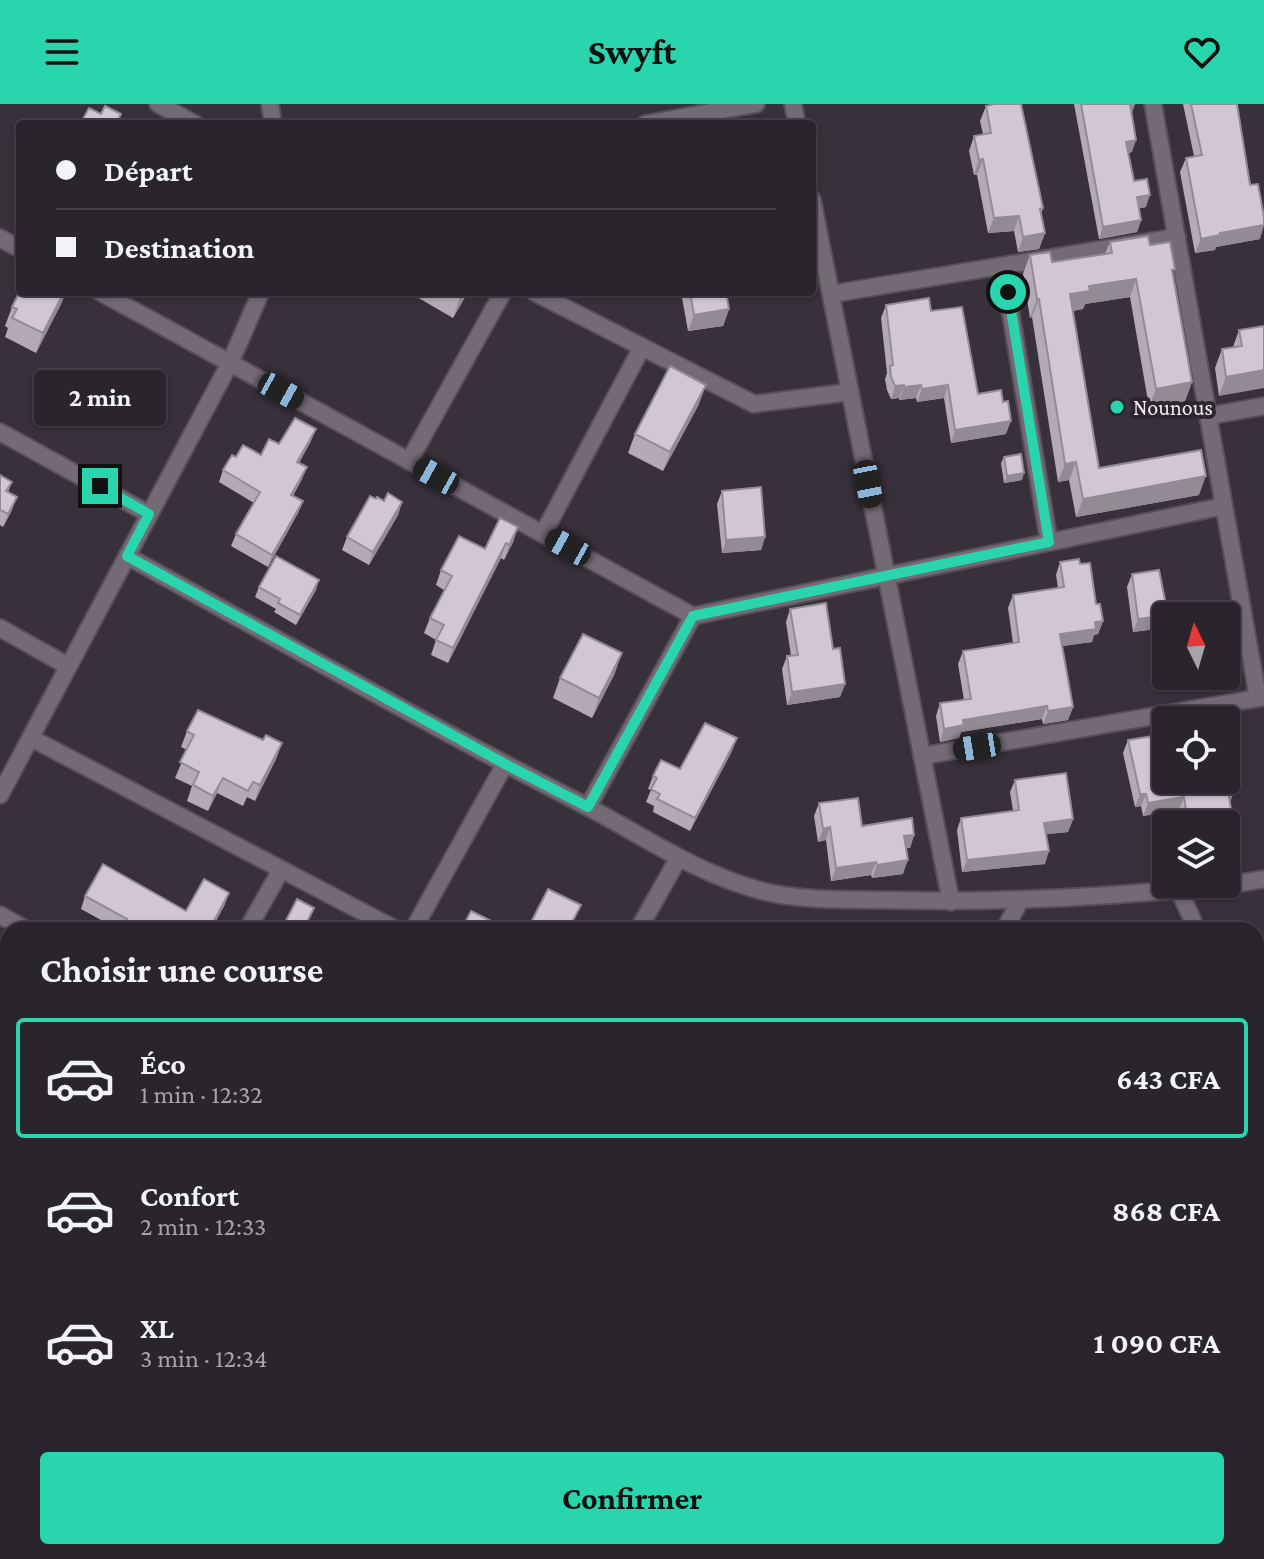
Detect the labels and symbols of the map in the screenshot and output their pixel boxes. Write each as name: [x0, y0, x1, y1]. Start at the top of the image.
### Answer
route start: [990, 274, 1026, 310]
car: [254, 369, 308, 413]
callout: 2 min: [34, 370, 166, 426]
place label: Nounous: [1133, 395, 1213, 420]
marker: Nounous: [1108, 398, 1126, 416]
car: [409, 454, 463, 498]
car: [852, 458, 884, 510]
route end: [82, 468, 118, 504]
car: [541, 525, 595, 569]
north arrow: [1152, 602, 1240, 690]
car: [951, 731, 1003, 763]

